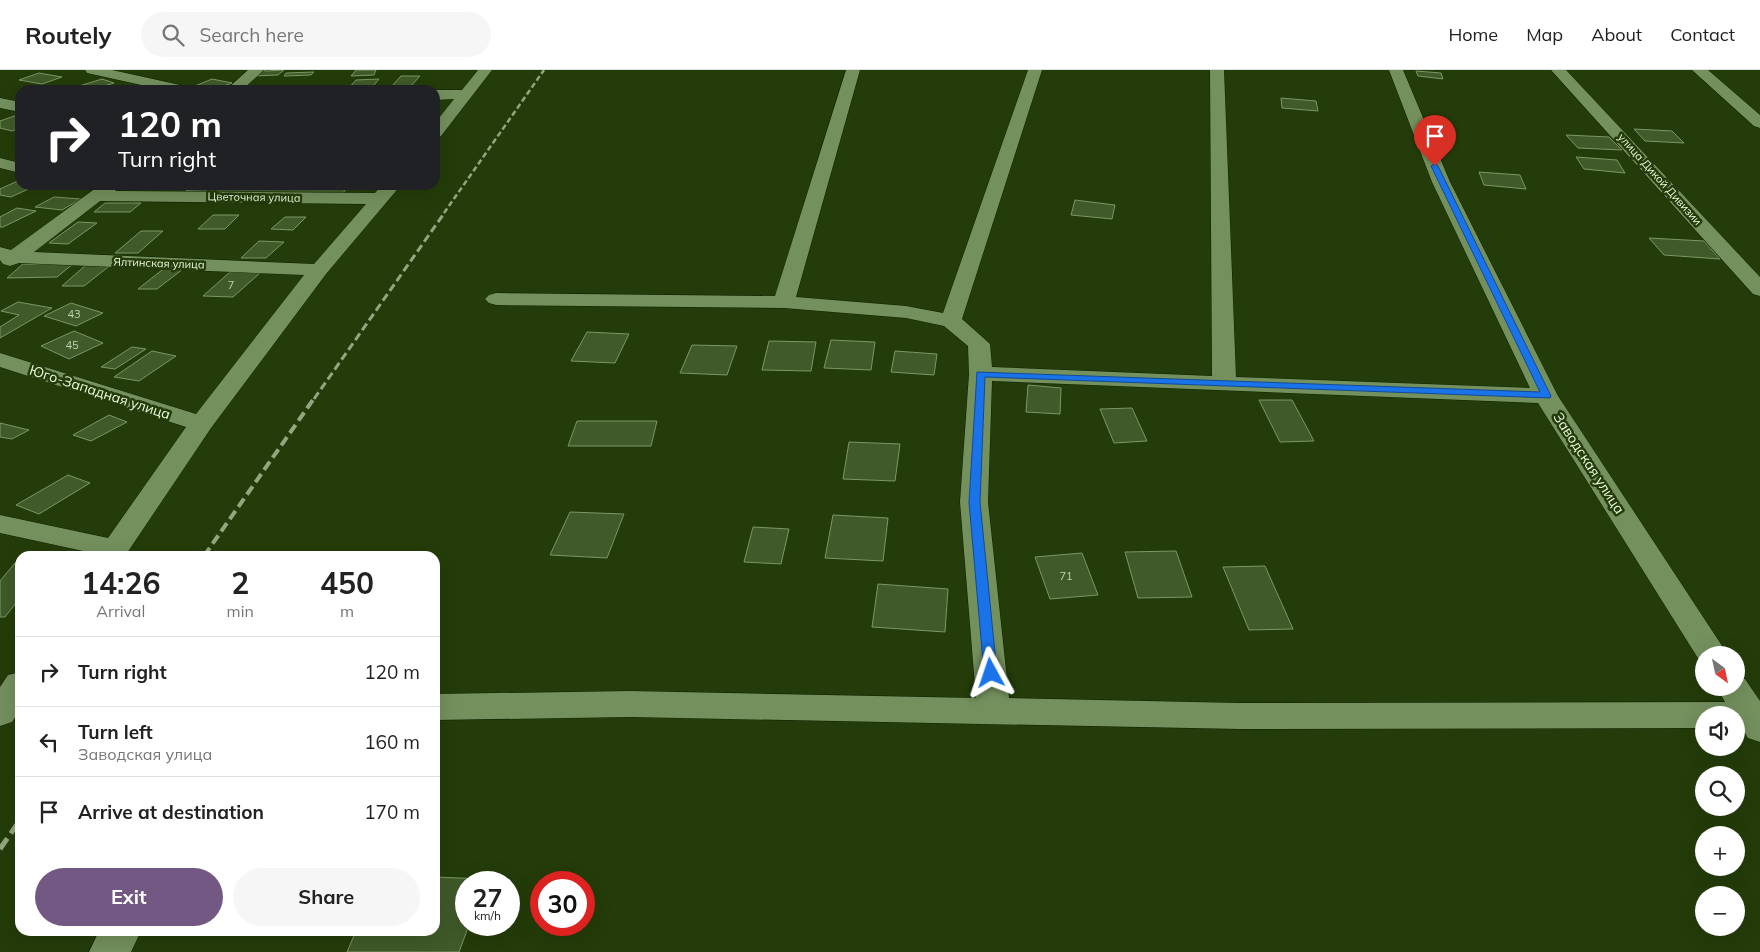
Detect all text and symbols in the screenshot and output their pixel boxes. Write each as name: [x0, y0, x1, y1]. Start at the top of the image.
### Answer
search box: [141, 12, 491, 57]
text: Routely: [25, 20, 111, 50]
icon: search: [159, 21, 187, 49]
text: Search here: [199, 23, 304, 47]
text: Home: [1448, 23, 1498, 46]
text: Map: [1526, 23, 1563, 46]
text: About: [1591, 23, 1642, 46]
text: Contact: [1670, 23, 1735, 46]
text: 120 m: [118, 102, 222, 146]
icon: right: [35, 105, 100, 170]
pin: [1414, 115, 1456, 166]
icon: arrive: [1421, 122, 1449, 150]
street label: улица Дикой Дивизии: [1615, 130, 1705, 228]
text: Turn right: [118, 145, 216, 173]
street label: Цветочная улица: [207, 189, 301, 205]
street label: Ялтинская улица: [113, 254, 205, 272]
house number: 7: [228, 278, 234, 292]
house number: 43: [67, 307, 81, 321]
house number: 45: [65, 338, 79, 352]
street label: Юго-Западная улица: [27, 361, 173, 423]
street label: Заводская улица: [1549, 409, 1629, 517]
text: 14:26: [81, 564, 161, 602]
text: 2: [231, 564, 249, 602]
text: 450: [320, 564, 374, 602]
house number: 71: [1059, 569, 1073, 583]
text: Arrival: [96, 601, 145, 621]
text: min: [227, 601, 254, 621]
text: m: [340, 601, 354, 621]
position arrow: [964, 646, 1016, 698]
north arrow: [1695, 646, 1745, 696]
map controls: [1695, 646, 1745, 936]
icon: right: [35, 658, 63, 686]
text: Turn right: [78, 660, 167, 684]
text: 120 m: [364, 660, 420, 684]
button: sound: [1695, 706, 1745, 756]
text: Turn left: [78, 720, 153, 744]
icon: left: [35, 728, 63, 756]
text: 160 m: [364, 730, 420, 754]
text: Заводская улица: [78, 744, 212, 764]
button: search: [1695, 766, 1745, 816]
icon: arrive: [35, 798, 63, 826]
text: Arrive at destination: [78, 800, 264, 824]
text: 170 m: [364, 800, 420, 824]
button: +: [1695, 826, 1745, 876]
button: Exit: [35, 868, 223, 926]
button: Share: [233, 868, 420, 926]
speed limit sign: 30: [530, 871, 595, 936]
text: 27: [472, 882, 503, 913]
button: −: [1695, 886, 1745, 936]
text: km/h: [474, 908, 501, 923]

